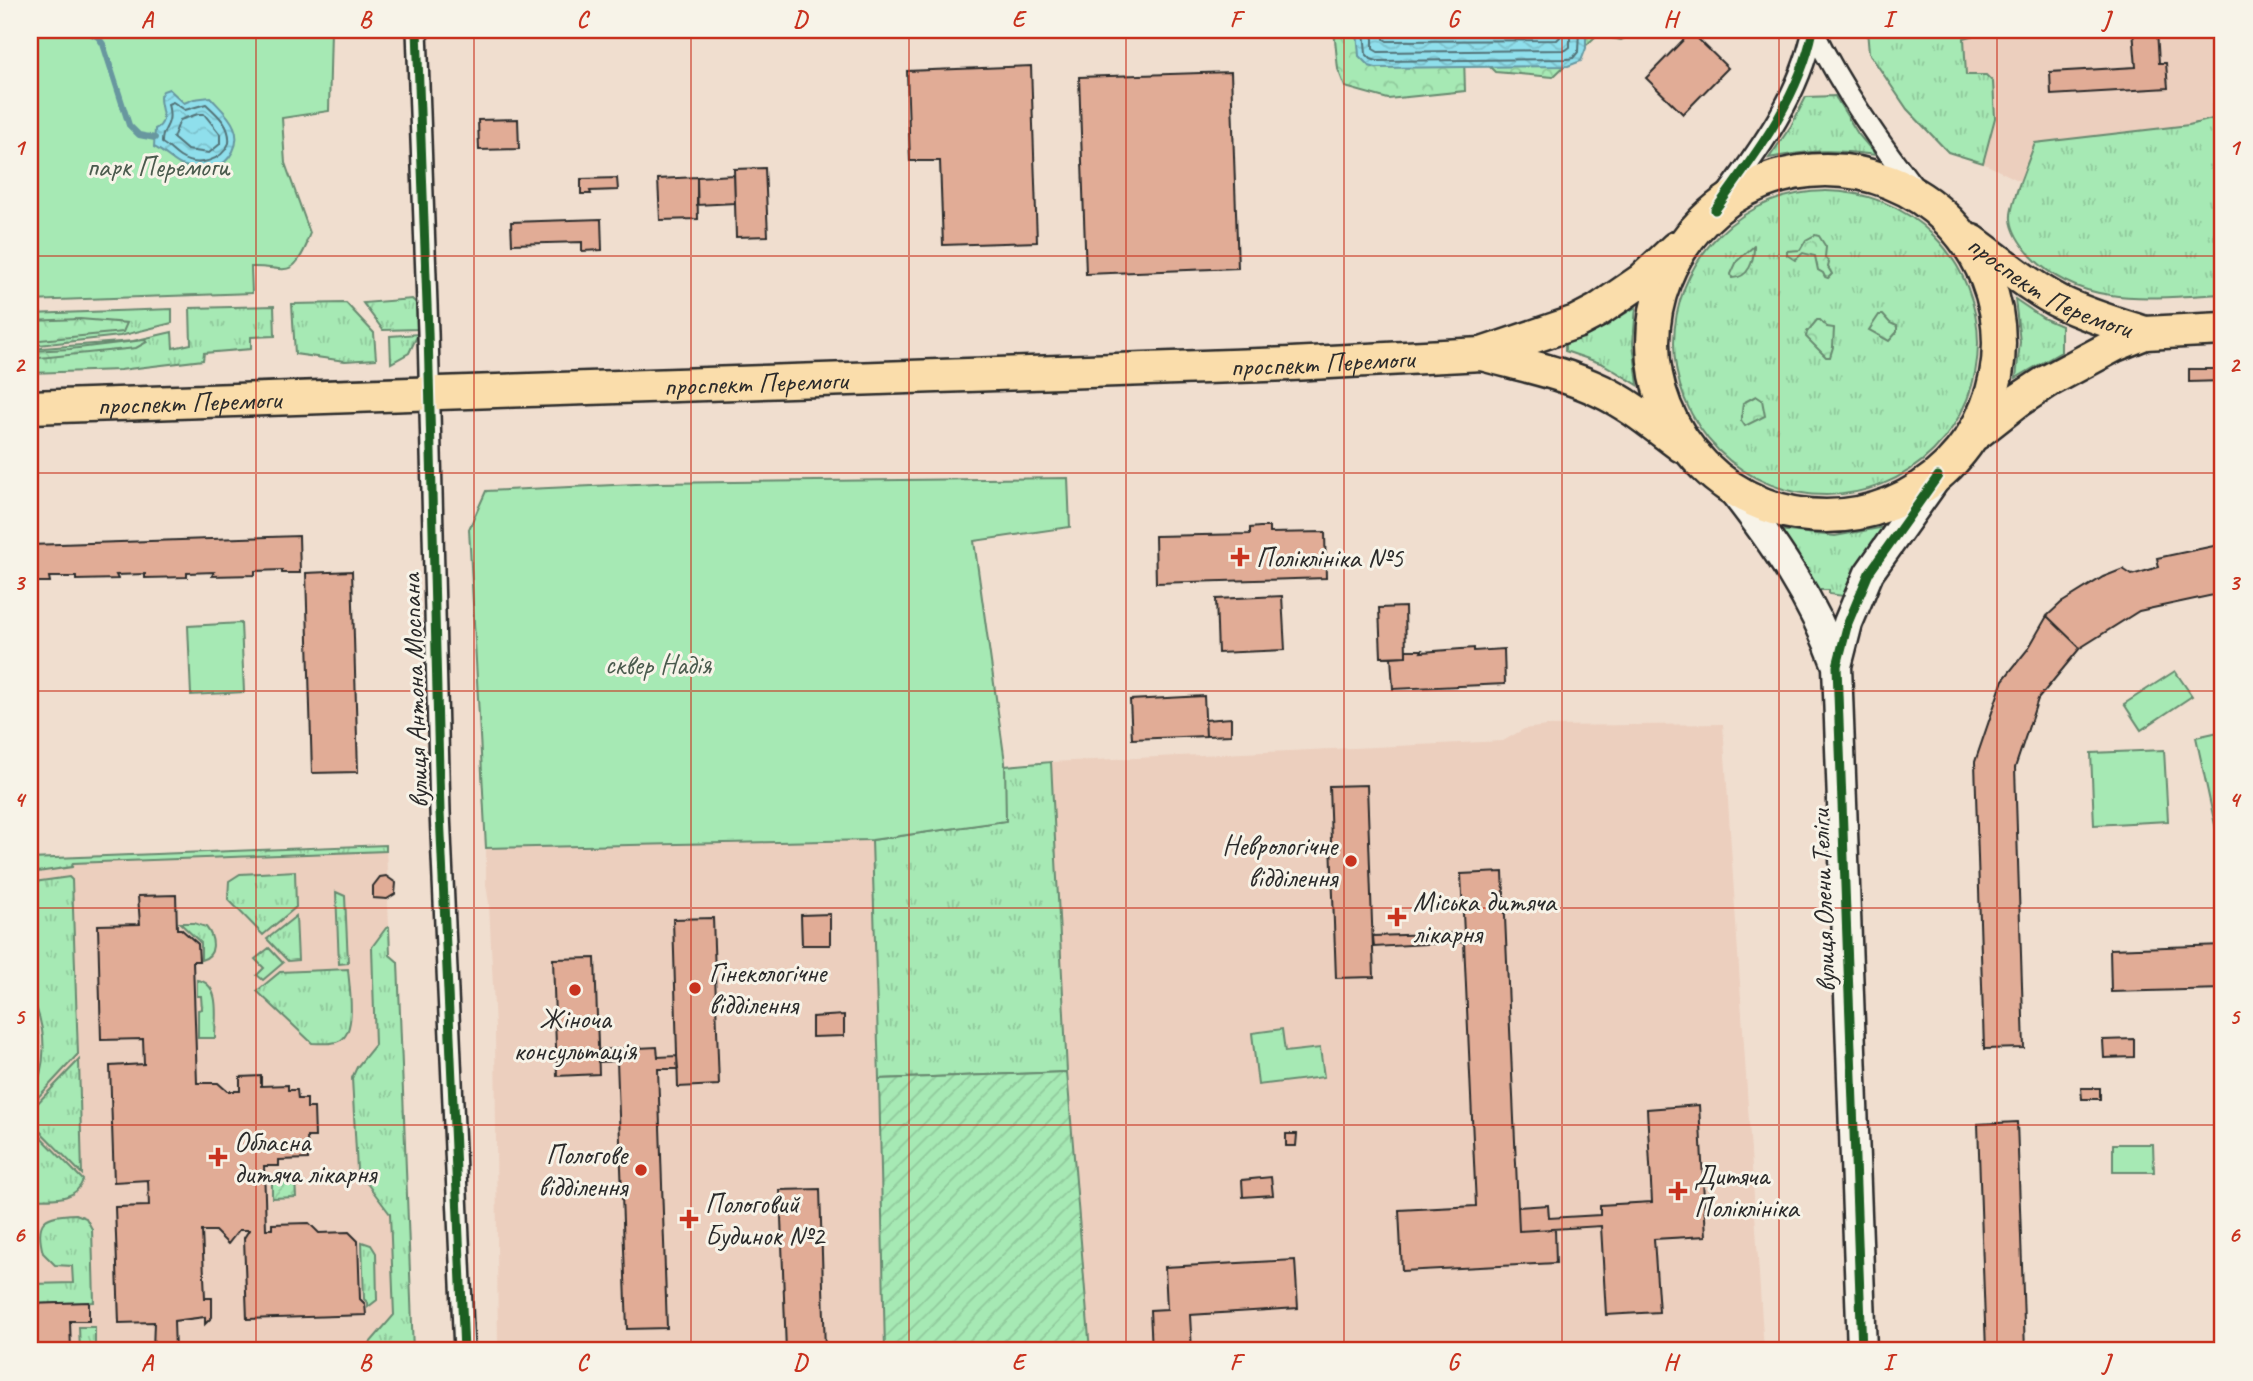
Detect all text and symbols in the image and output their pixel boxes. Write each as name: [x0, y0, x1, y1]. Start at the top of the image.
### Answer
text: A: [141, 5, 155, 34]
text: B: [359, 5, 373, 34]
text: C: [577, 5, 591, 34]
text: D: [793, 5, 809, 34]
text: E: [1012, 5, 1028, 34]
text: F: [1230, 5, 1246, 34]
text: G: [1447, 5, 1462, 34]
text: H: [1663, 5, 1681, 34]
text: I: [1883, 5, 1898, 34]
text: J: [2100, 5, 2113, 34]
text: 1: [14, 133, 27, 162]
text: 1: [2229, 133, 2242, 162]
park label: парк Перемоги: [87, 149, 231, 184]
street label: проспект Перемоги: [1961, 227, 2139, 347]
street label: проспект Перемоги: [1230, 340, 1418, 384]
text: 2: [14, 350, 27, 379]
text: 2: [2229, 350, 2242, 379]
street label: проспект Перемоги: [663, 362, 851, 403]
street label: проспект Перемоги: [96, 381, 284, 423]
place label: Поліклініка №5: [1256, 540, 1404, 575]
marker: Поліклініка №5: [1230, 547, 1250, 567]
text: 3: [14, 568, 27, 597]
text: 3: [2229, 568, 2242, 597]
street label: вулиця Антона Моспана: [393, 571, 436, 809]
park label: сквер Надія: [605, 647, 712, 682]
text: 4: [14, 785, 27, 814]
text: 4: [2229, 785, 2242, 814]
street label: вулиця Олени Теліги: [1802, 807, 1843, 993]
place label: Неврологічне відділення: [1222, 828, 1339, 895]
marker: Неврологічне відділення: [1343, 853, 1359, 869]
place label: Міська дитяча лікарня: [1413, 884, 1557, 951]
marker: Міська дитяча лікарня: [1387, 907, 1407, 927]
place label: Гінекологічне відділення: [709, 955, 828, 1022]
marker: Гінекологічне відділення: [687, 980, 703, 996]
marker: Жіноча консультація: [567, 982, 583, 998]
place label: Жіноча консультація: [513, 1001, 637, 1068]
text: 5: [14, 1002, 26, 1031]
text: 5: [2229, 1002, 2241, 1031]
place label: Обласна дитяча лікарня: [234, 1124, 378, 1191]
place label: Пологове відділення: [538, 1137, 629, 1204]
marker: Обласна дитяча лікарня: [208, 1147, 228, 1167]
place label: Дитяча Поліклініка: [1694, 1158, 1800, 1225]
marker: Пологове відділення: [633, 1162, 649, 1178]
marker: Дитяча Поліклініка: [1668, 1181, 1688, 1201]
place label: Пологовий Будинок №2: [705, 1186, 826, 1253]
marker: Пологовий Будинок №2: [679, 1209, 699, 1229]
text: 6: [14, 1220, 27, 1249]
text: 6: [2229, 1220, 2242, 1249]
text: A: [141, 1348, 155, 1377]
text: B: [359, 1348, 373, 1377]
text: C: [577, 1348, 591, 1377]
text: D: [793, 1348, 809, 1377]
text: E: [1012, 1348, 1028, 1377]
text: F: [1230, 1348, 1246, 1377]
text: G: [1447, 1348, 1462, 1377]
text: H: [1663, 1348, 1681, 1377]
text: I: [1883, 1348, 1898, 1377]
text: J: [2100, 1348, 2113, 1377]

